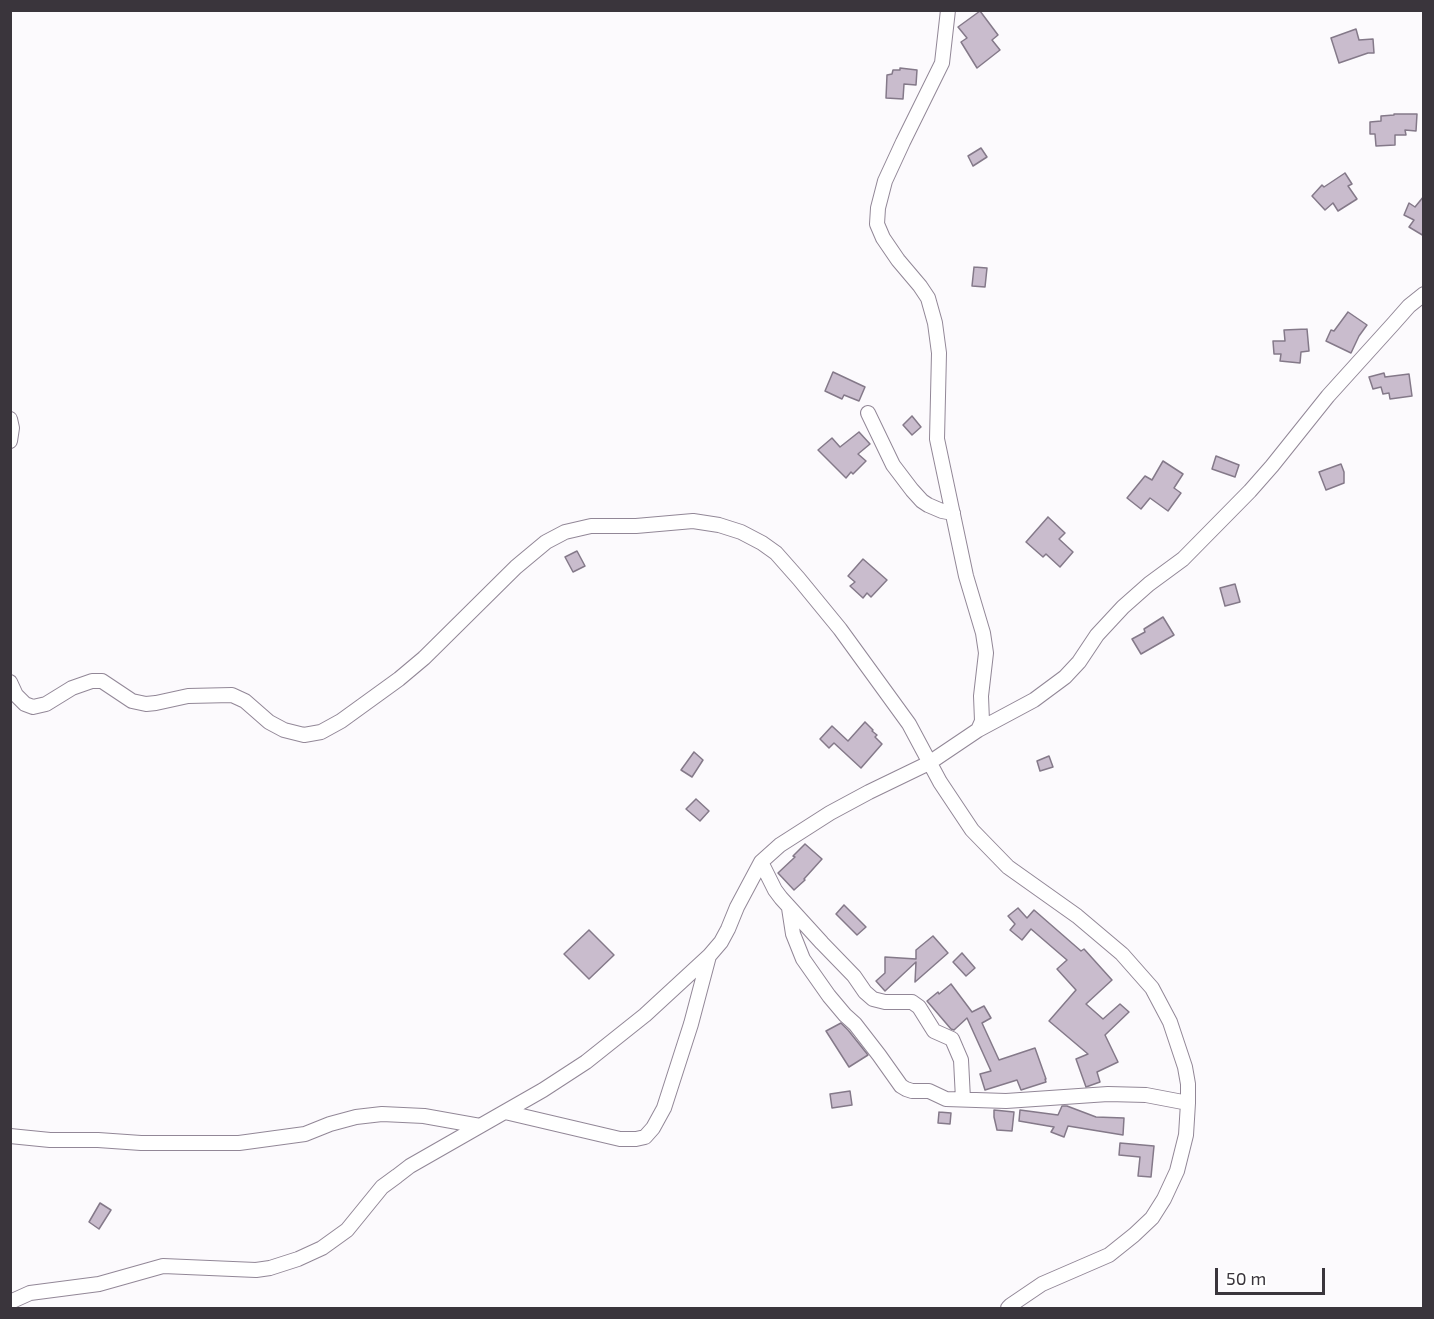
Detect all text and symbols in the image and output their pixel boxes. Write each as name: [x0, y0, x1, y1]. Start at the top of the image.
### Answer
scale bar: [1218, 1256, 1328, 1294]
text: 50 m: [1226, 1267, 1266, 1289]

